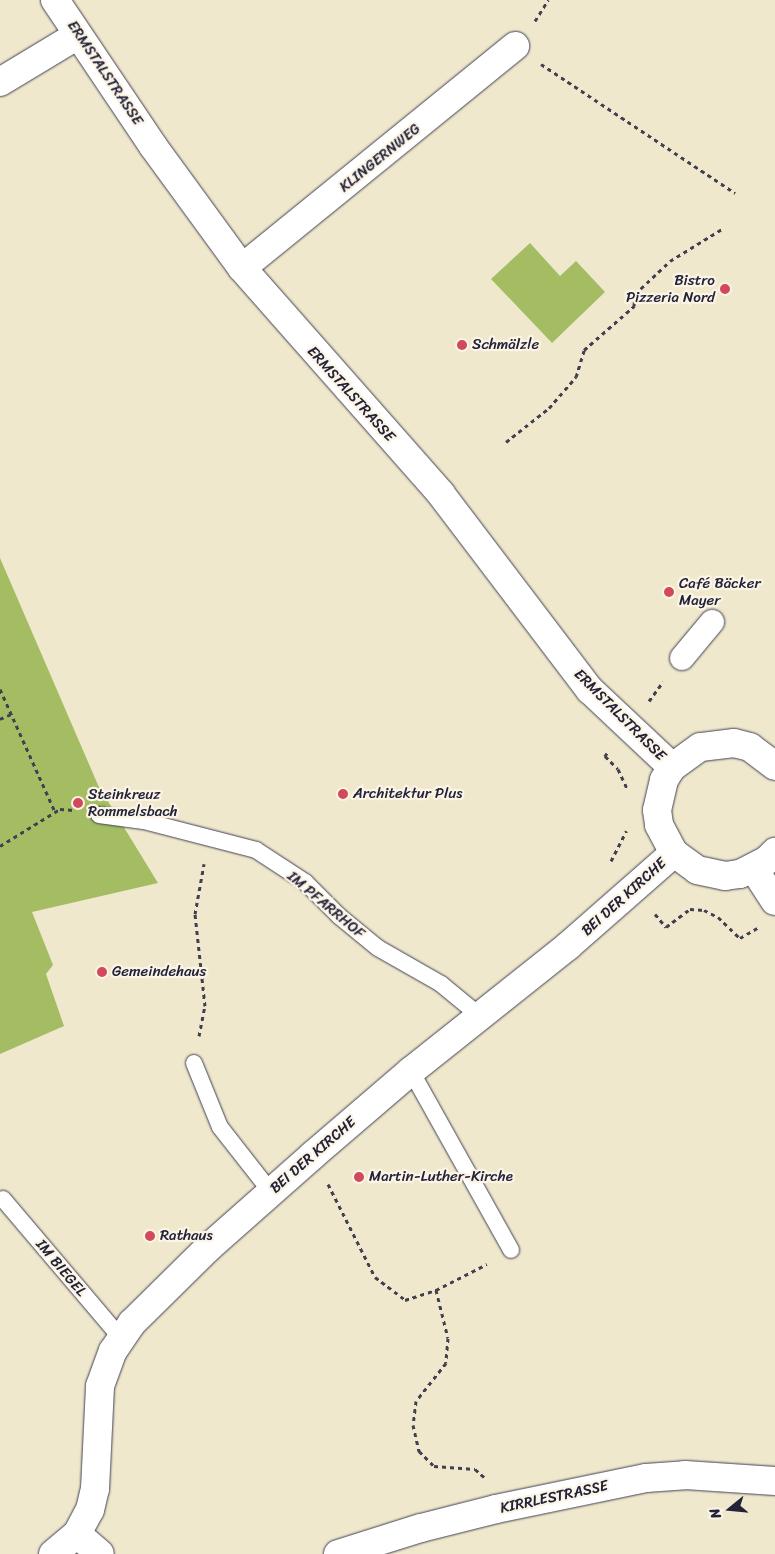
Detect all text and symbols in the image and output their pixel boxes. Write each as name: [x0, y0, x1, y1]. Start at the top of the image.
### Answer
street label: ERMSTALSTRASSE: [63, 17, 147, 129]
street label: KLINGERNWEG: [336, 120, 424, 196]
place label: Bistro Pizzeria Nord: [626, 271, 715, 306]
marker: Bistro Pizzeria Nord: [719, 283, 731, 295]
place label: Schmälzle: [472, 336, 539, 354]
marker: Schmälzle: [456, 339, 468, 351]
street label: ERMSTALSTRASSE: [303, 342, 399, 446]
place label: Café Bäcker Mayer: [679, 574, 760, 609]
marker: Café Bäcker Mayer: [663, 586, 675, 598]
street label: ERMSTALSTRASSE: [570, 665, 670, 765]
place label: Steinkreuz Rommelsbach: [88, 785, 178, 820]
place label: Architektur Plus: [353, 785, 463, 803]
marker: Architektur Plus: [337, 788, 349, 800]
marker: Steinkreuz Rommelsbach: [72, 797, 84, 809]
street label: BEI DER KIRCHE: [578, 854, 670, 940]
street label: IM PFARRHOF: [284, 867, 368, 943]
place label: Gemeindehaus: [112, 963, 206, 981]
marker: Gemeindehaus: [96, 966, 108, 978]
street label: BEI DER KIRCHE: [266, 1113, 360, 1197]
place label: Martin-Luther-Kirche: [369, 1168, 513, 1186]
marker: Martin-Luther-Kirche: [353, 1171, 365, 1183]
place label: Rathaus: [160, 1227, 213, 1245]
marker: Rathaus: [144, 1230, 156, 1242]
street label: IM BIEGEL: [31, 1235, 91, 1301]
street label: KIRRLESTRASSE: [498, 1477, 610, 1517]
north arrow: [705, 1484, 755, 1534]
text: N: [702, 1505, 729, 1522]

